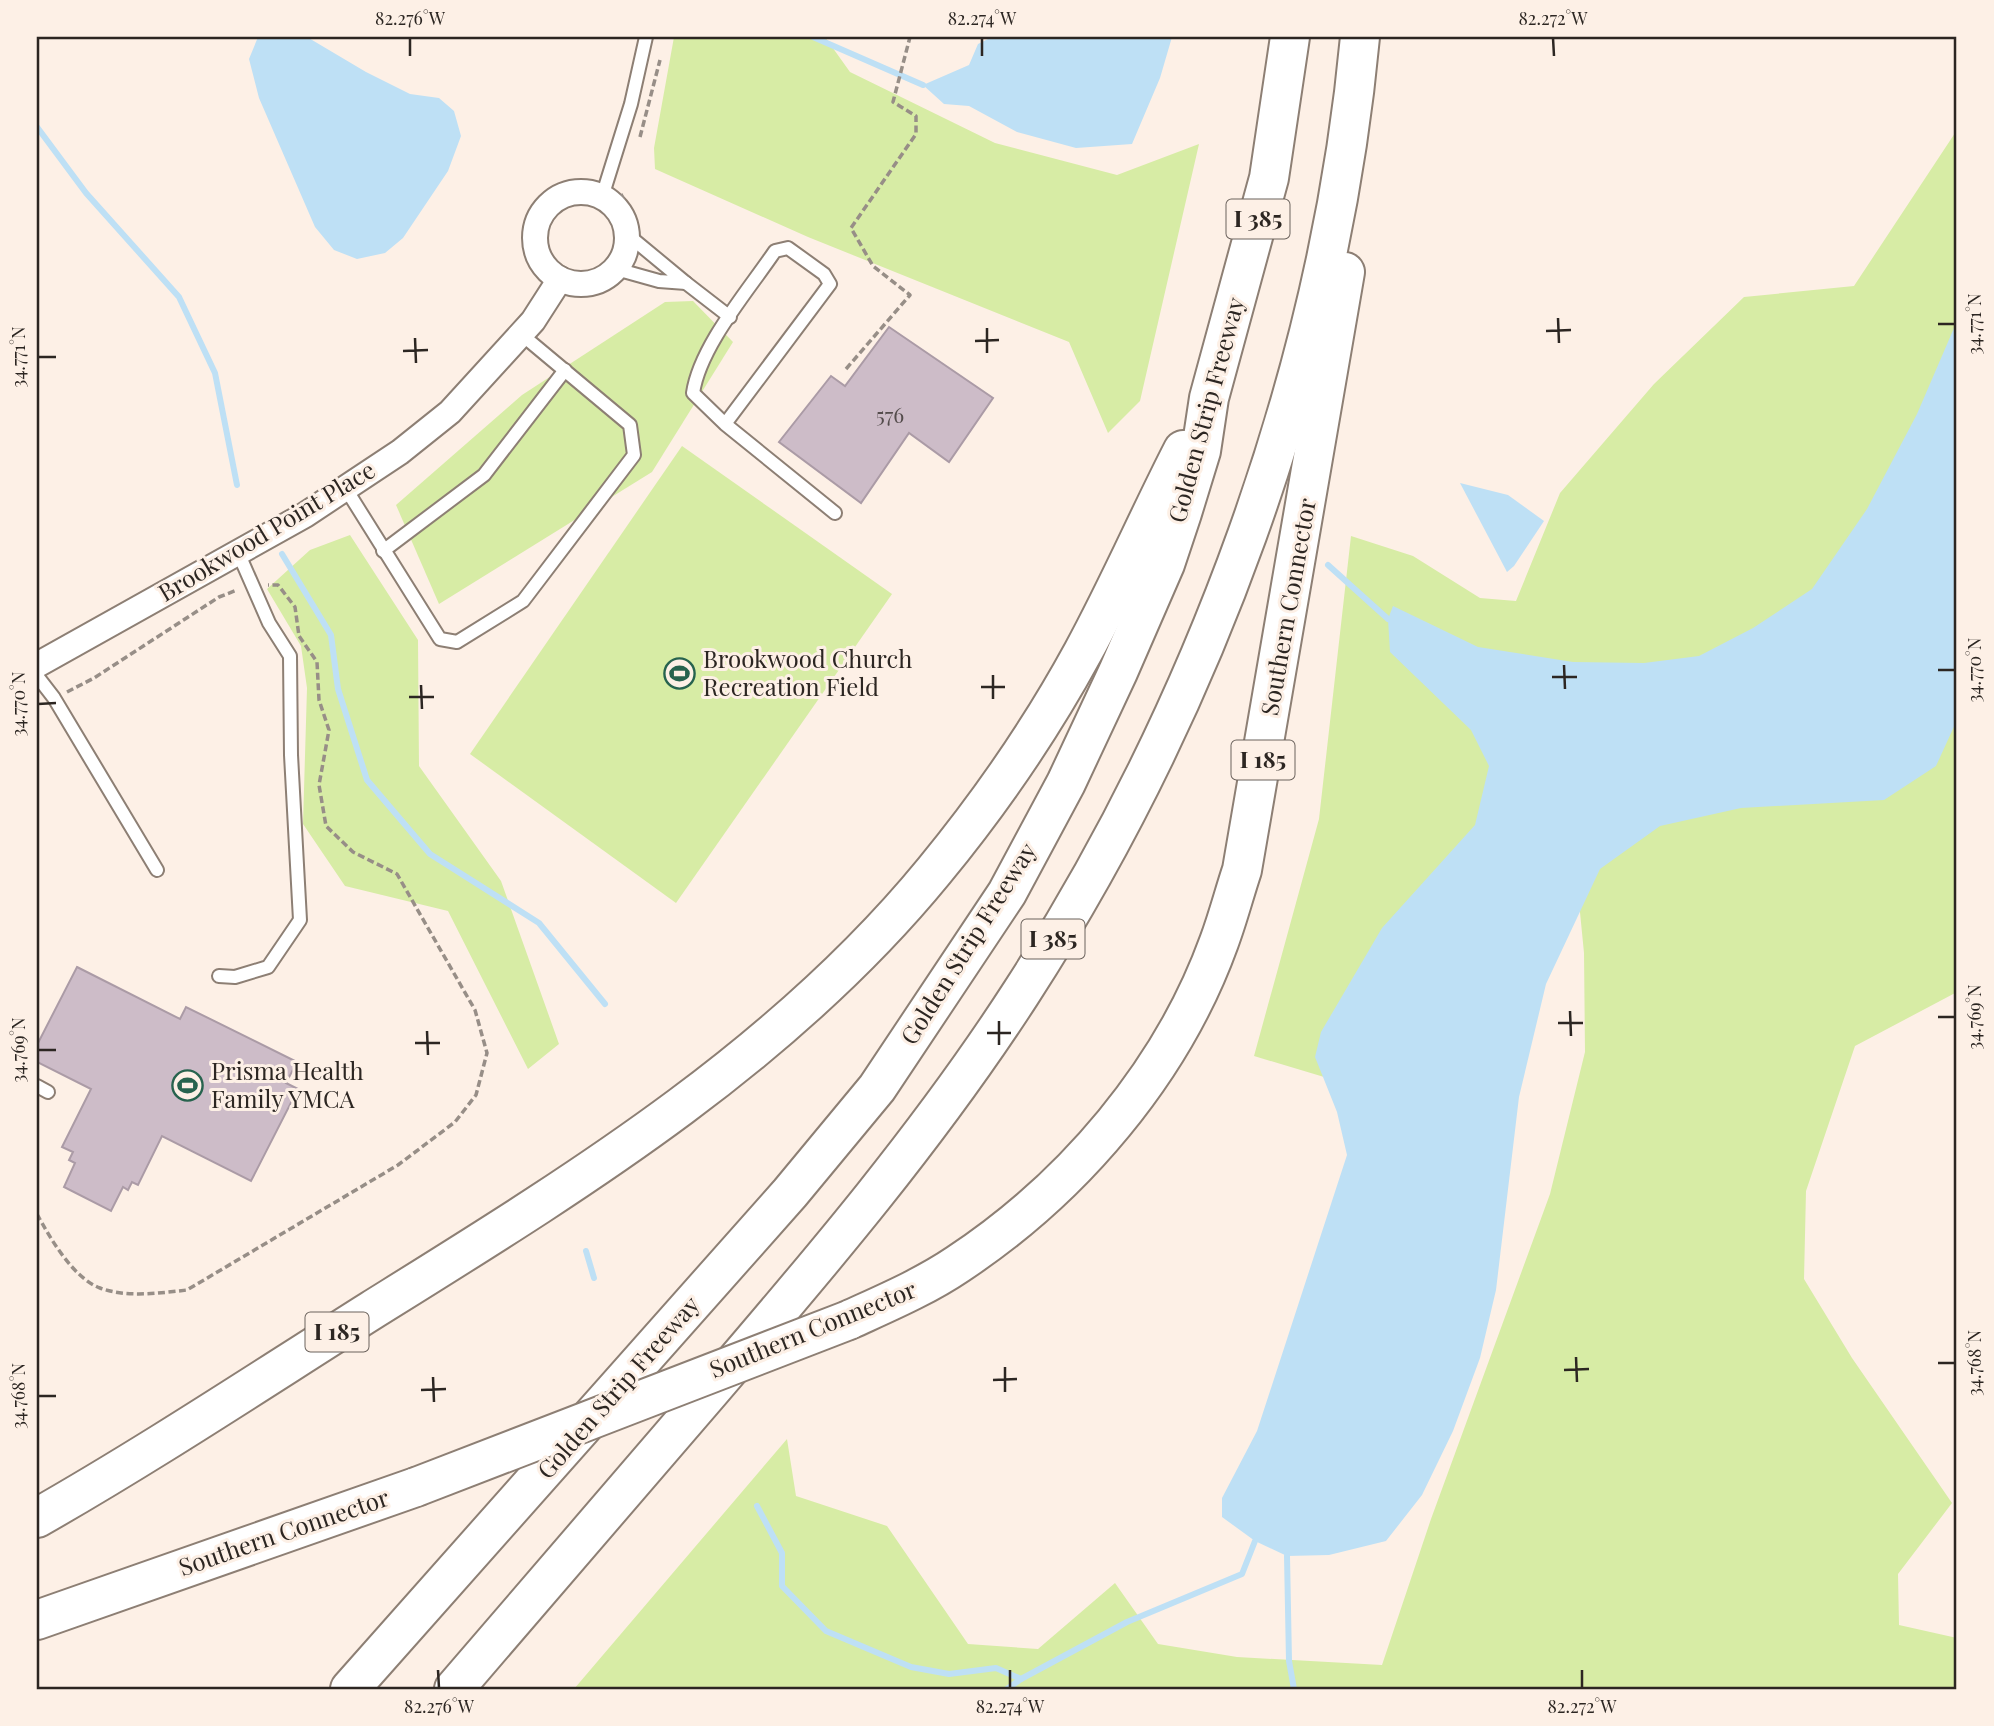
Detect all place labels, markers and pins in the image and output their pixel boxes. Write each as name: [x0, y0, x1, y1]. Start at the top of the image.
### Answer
place label: Brookwood Church Recreation Field: [703, 642, 912, 702]
sports icon: Brookwood Church Recreation Field: [663, 657, 697, 691]
place label: Prisma Health Family YMCA: [211, 1054, 364, 1114]
sports icon: Prisma Health Family YMCA: [171, 1069, 205, 1103]

